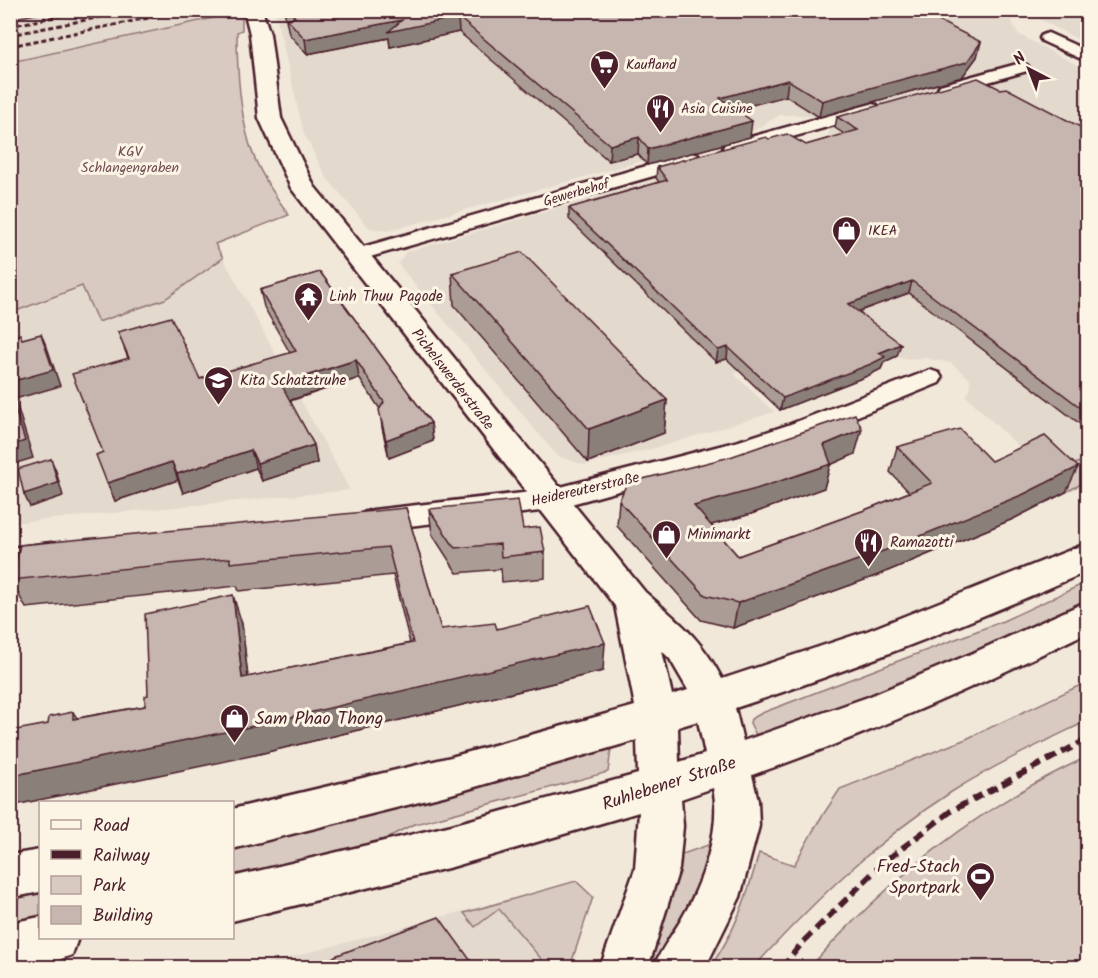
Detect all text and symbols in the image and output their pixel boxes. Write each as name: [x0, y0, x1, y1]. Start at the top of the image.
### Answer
north arrow: [999, 39, 1059, 99]
text: N: [1008, 46, 1032, 72]
supermarket icon: Kaufland: [589, 48, 621, 90]
place label: Kaufland: [626, 54, 677, 76]
restaurant icon: Asia Cuisine: [644, 92, 676, 134]
place label: Asia Cuisine: [681, 98, 753, 120]
park label: KGV Schlangengraben: [81, 141, 179, 179]
street label: Gewerbehof: [541, 173, 614, 213]
shop icon: IKEA: [831, 214, 863, 256]
place label: IKEA: [868, 220, 897, 242]
temple icon: Linh Thuu Pagode: [292, 280, 324, 322]
place label: Linh Thuu Pagode: [329, 285, 443, 309]
street label: Pichelswerderstraße: [405, 323, 500, 436]
school or university icon: Kita Schatztruhe: [203, 364, 235, 406]
place label: Kita Schatztruhe: [240, 369, 346, 393]
street label: Heidereuterstraße: [529, 466, 642, 514]
shop icon: Minimarkt: [650, 518, 682, 560]
place label: Minimarkt: [687, 523, 751, 547]
restaurant icon: Ramazotti: [853, 526, 885, 568]
place label: Ramazotti: [890, 531, 955, 555]
shop icon: Sam Phao Thong: [218, 702, 250, 744]
place label: Sam Phao Thong: [255, 705, 383, 734]
street label: Ruhlebener Straße: [599, 749, 740, 820]
legend: [39, 801, 234, 939]
text: Road: [93, 812, 130, 841]
text: Railway: [93, 842, 150, 871]
place label: Fred-Stach Sportpark: [877, 853, 961, 903]
sports icon: Fred-Stach Sportpark: [965, 860, 997, 902]
text: Park: [93, 872, 126, 901]
text: Building: [93, 902, 153, 931]

